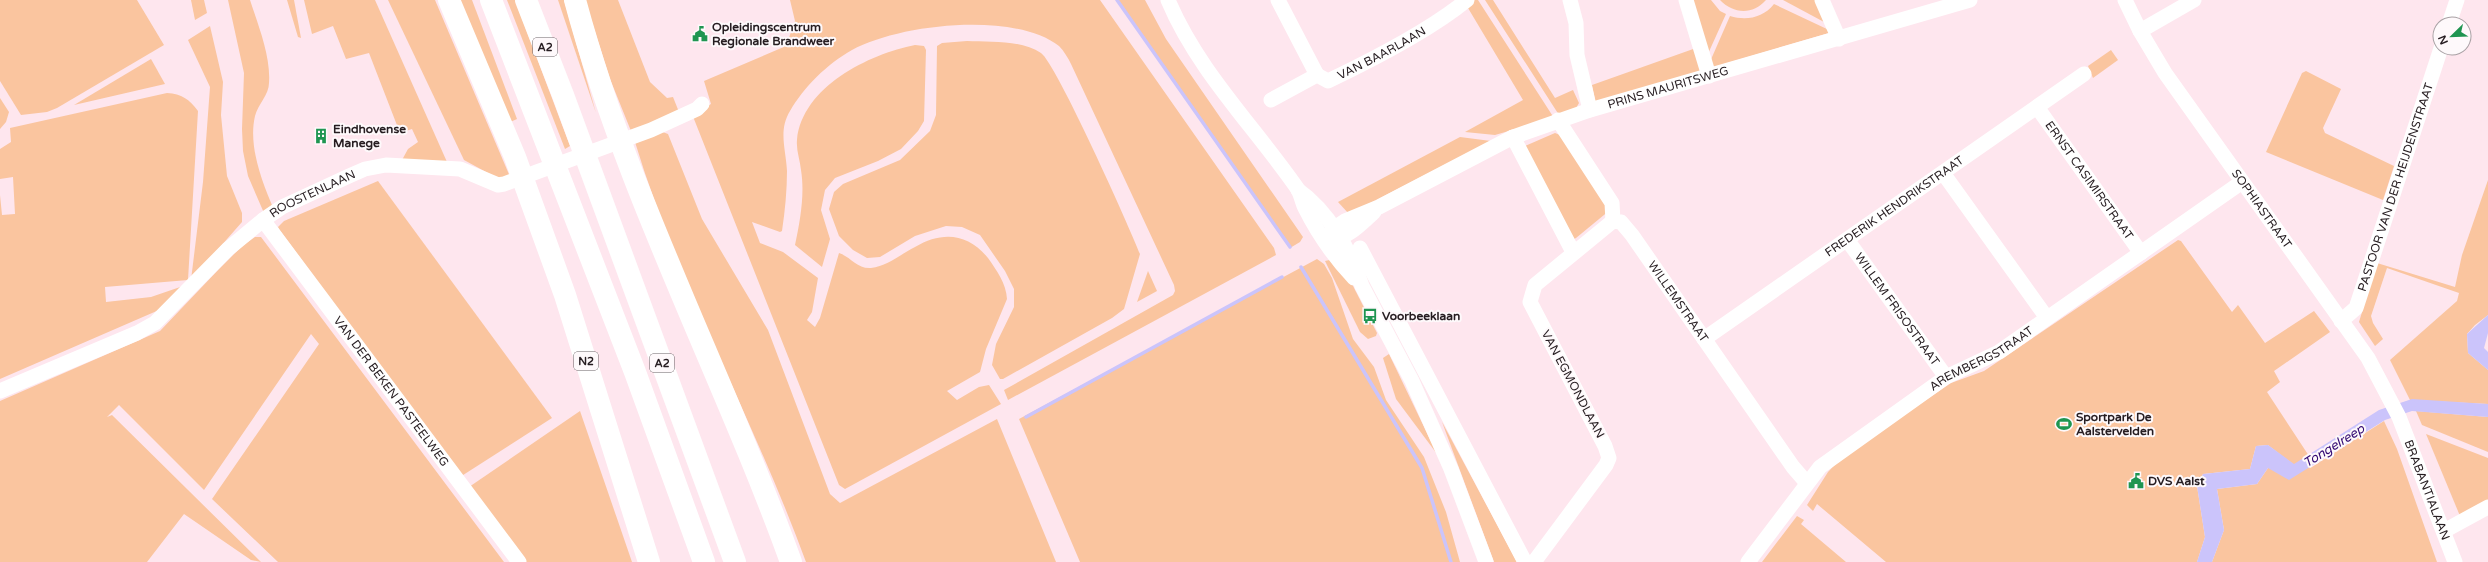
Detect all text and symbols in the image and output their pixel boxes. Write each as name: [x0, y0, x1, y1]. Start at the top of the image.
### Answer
north arrow: [2432, 16, 2472, 56]
place label: Opleidingscentrum Regionale Brandweer: [712, 20, 835, 49]
street label: VAN BAARLAAN: [1335, 24, 1428, 82]
public building icon: Opleidingscentrum Regionale Brandweer: [691, 25, 709, 43]
text: N: [2436, 33, 2451, 46]
road number: A2: [533, 38, 557, 56]
street label: PRINS MAURITSWEG: [1606, 63, 1730, 112]
street label: PASTOOR VAN DER HEIJDENSTRAAT: [2355, 80, 2436, 293]
street label: ERNST CASIMIRSTRAAT: [2042, 118, 2137, 243]
place label: Eindhovense Manege: [333, 122, 406, 151]
building icon: Eindhovense Manege: [312, 127, 330, 145]
street label: FREDERIK HENDRIKSTRAAT: [1822, 153, 1967, 259]
street label: ROOSTENLAAN: [267, 167, 357, 220]
street label: SOPHIASTRAAT: [2229, 167, 2295, 252]
street label: WILLEM FRISOSTRAAT: [1852, 250, 1943, 369]
street label: WILLEMSTRAAT: [1645, 258, 1712, 345]
bus stop icon: Voorbeeklaan: [1361, 307, 1379, 325]
place label: Voorbeeklaan: [1382, 309, 1460, 323]
street label: VAN DER BEKEN PASTEELWEG: [331, 314, 452, 469]
street label: AREMBERGSTRAAT: [1927, 323, 2036, 394]
street label: VAN EGMONDLAAN: [1539, 328, 1607, 440]
road number: N2: [574, 352, 598, 370]
road number: A2: [650, 354, 674, 372]
place label: Sportpark De Aalstervelden: [2076, 410, 2154, 438]
sports icon: Sportpark De Aalstervelden: [2055, 415, 2073, 433]
water label: Tongelreep: [2300, 420, 2368, 471]
street label: BRABANTIALAAN: [2401, 438, 2453, 542]
public building icon: DVS Aalst: [2127, 472, 2145, 490]
place label: DVS Aalst: [2148, 474, 2205, 488]

